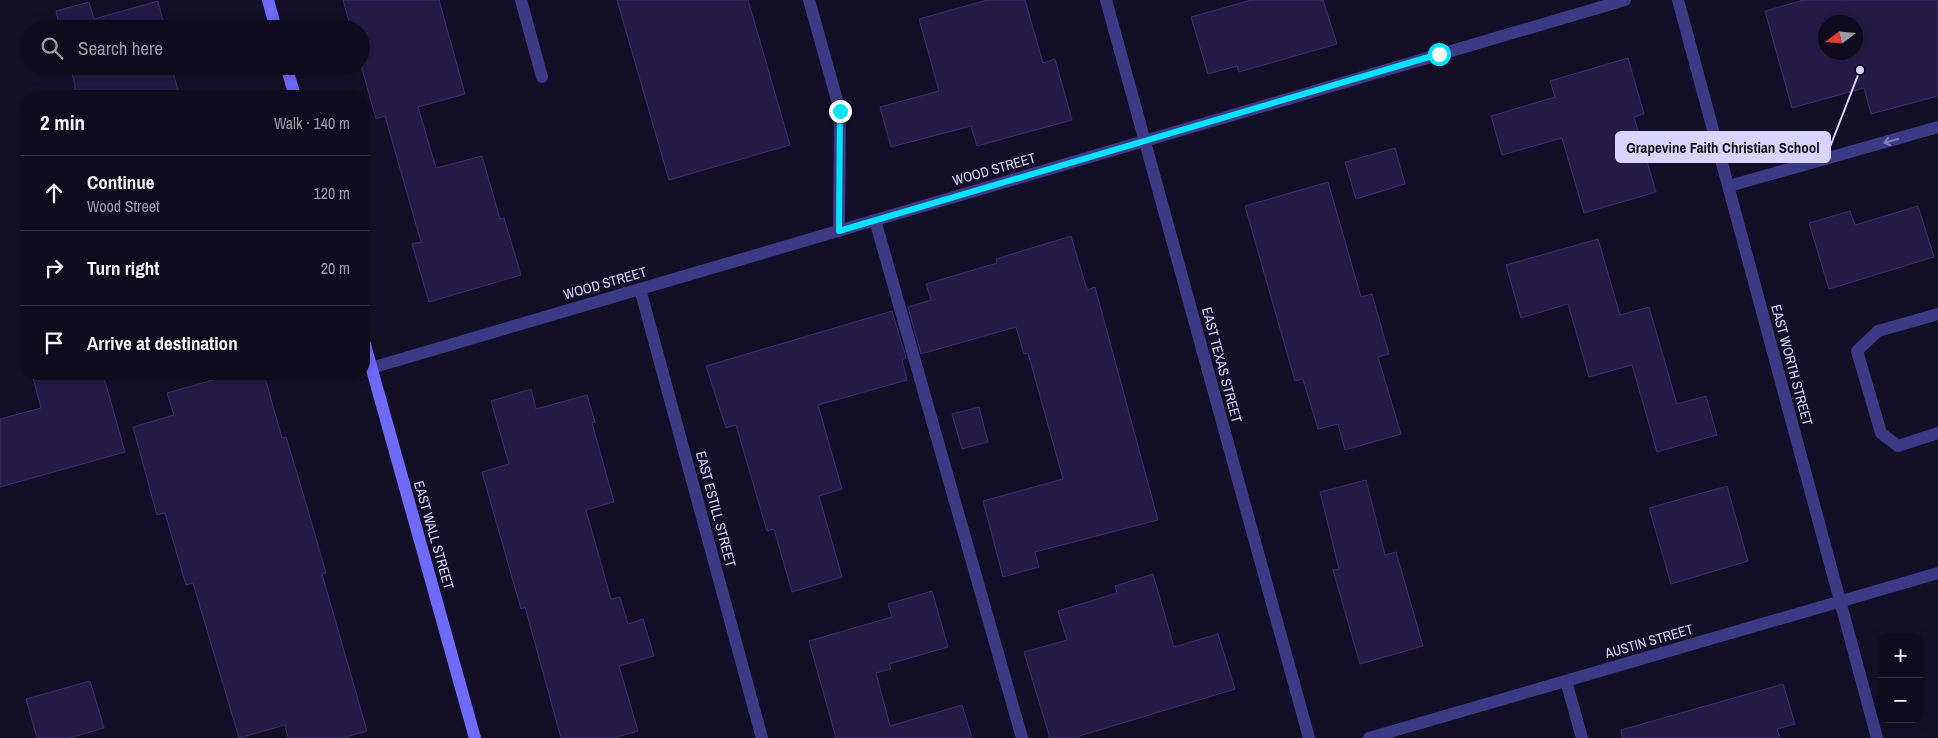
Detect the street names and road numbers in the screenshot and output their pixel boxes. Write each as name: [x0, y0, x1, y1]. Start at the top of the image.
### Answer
street label: WOOD STREET: [950, 149, 1038, 189]
street label: WOOD STREET: [561, 263, 649, 303]
street label: EAST WORTH STREET: [1767, 302, 1817, 428]
street label: EAST TEXAS STREET: [1198, 305, 1246, 425]
street label: EAST ESTILL STREET: [692, 449, 740, 569]
street label: EAST WALL STREET: [410, 479, 458, 591]
street label: AUSTIN STREET: [1602, 620, 1695, 662]

